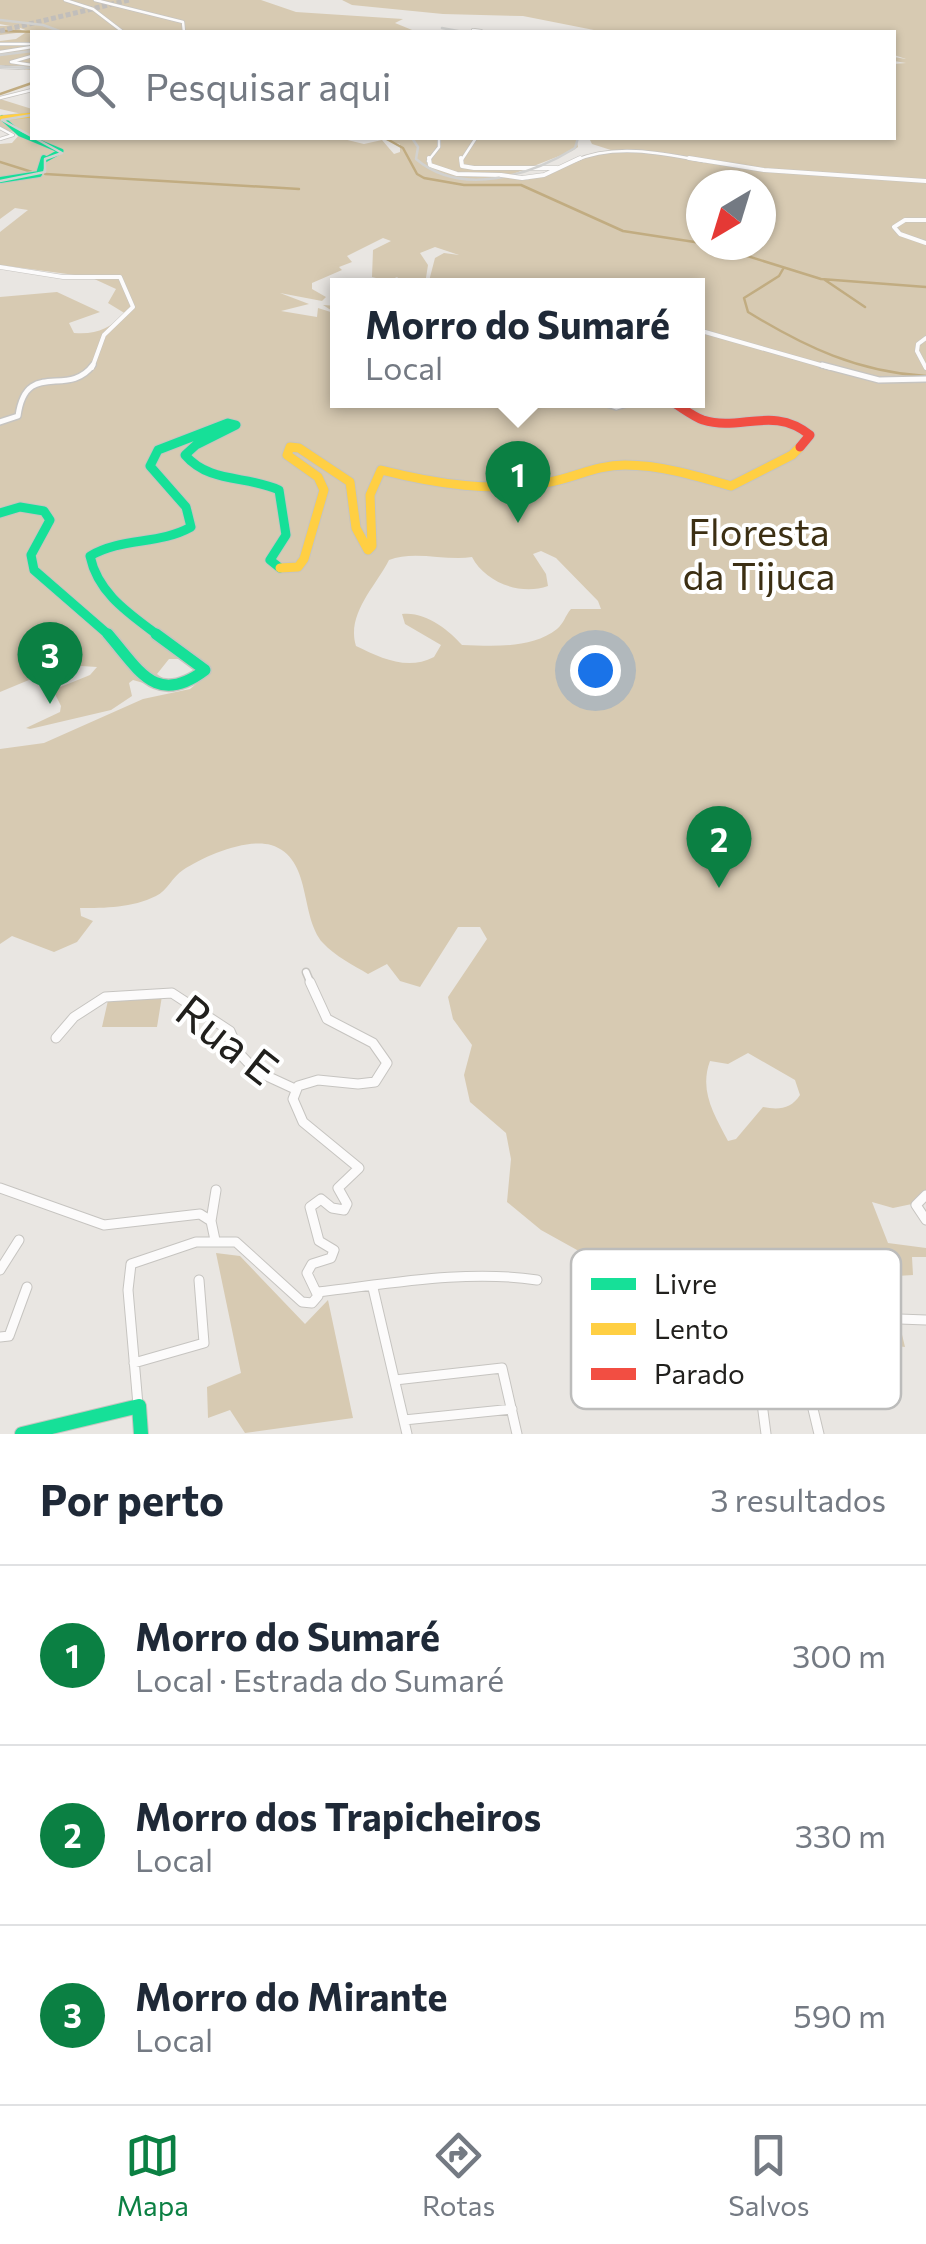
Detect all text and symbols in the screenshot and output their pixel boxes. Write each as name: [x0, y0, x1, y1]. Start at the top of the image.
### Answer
search box: [30, 30, 896, 140]
icon: search: [65, 58, 120, 113]
text: Pesquisar aqui: [145, 62, 391, 109]
north arrow: [686, 170, 776, 260]
popup: [330, 278, 705, 408]
text: Morro do Sumaré: [365, 300, 670, 347]
text: Local: [365, 347, 443, 387]
pin: 1: [486, 440, 550, 523]
park label: Floresta da Tijuca: [683, 507, 835, 598]
pin: 3: [18, 622, 82, 704]
your location: [570, 645, 621, 696]
pin: 2: [686, 806, 752, 888]
street label: Rua E: [167, 981, 290, 1095]
legend: [571, 1249, 901, 1409]
text: Livre: [654, 1266, 717, 1300]
text: Lento: [654, 1311, 729, 1345]
text: Parado: [654, 1356, 745, 1390]
text: Por perto: [40, 1473, 224, 1525]
text: 3 resultados: [710, 1479, 886, 1519]
text: Morro do Sumaré: [135, 1612, 440, 1659]
text: 1: [65, 1635, 80, 1675]
text: 300 m: [792, 1635, 886, 1675]
text: Local · Estrada do Sumaré: [135, 1659, 504, 1699]
text: Morro dos Trapicheiros: [135, 1792, 541, 1839]
text: 2: [63, 1815, 82, 1855]
text: 330 m: [795, 1815, 886, 1855]
text: Local: [135, 1839, 213, 1879]
text: Morro do Mirante: [135, 1972, 447, 2019]
text: 3: [63, 1995, 82, 2035]
text: 590 m: [793, 1995, 886, 2035]
text: Local: [135, 2019, 213, 2059]
tab: Mapa: [117, 2128, 189, 2222]
tab: Rotas: [422, 2128, 495, 2222]
tab: Salvos: [728, 2128, 809, 2222]

